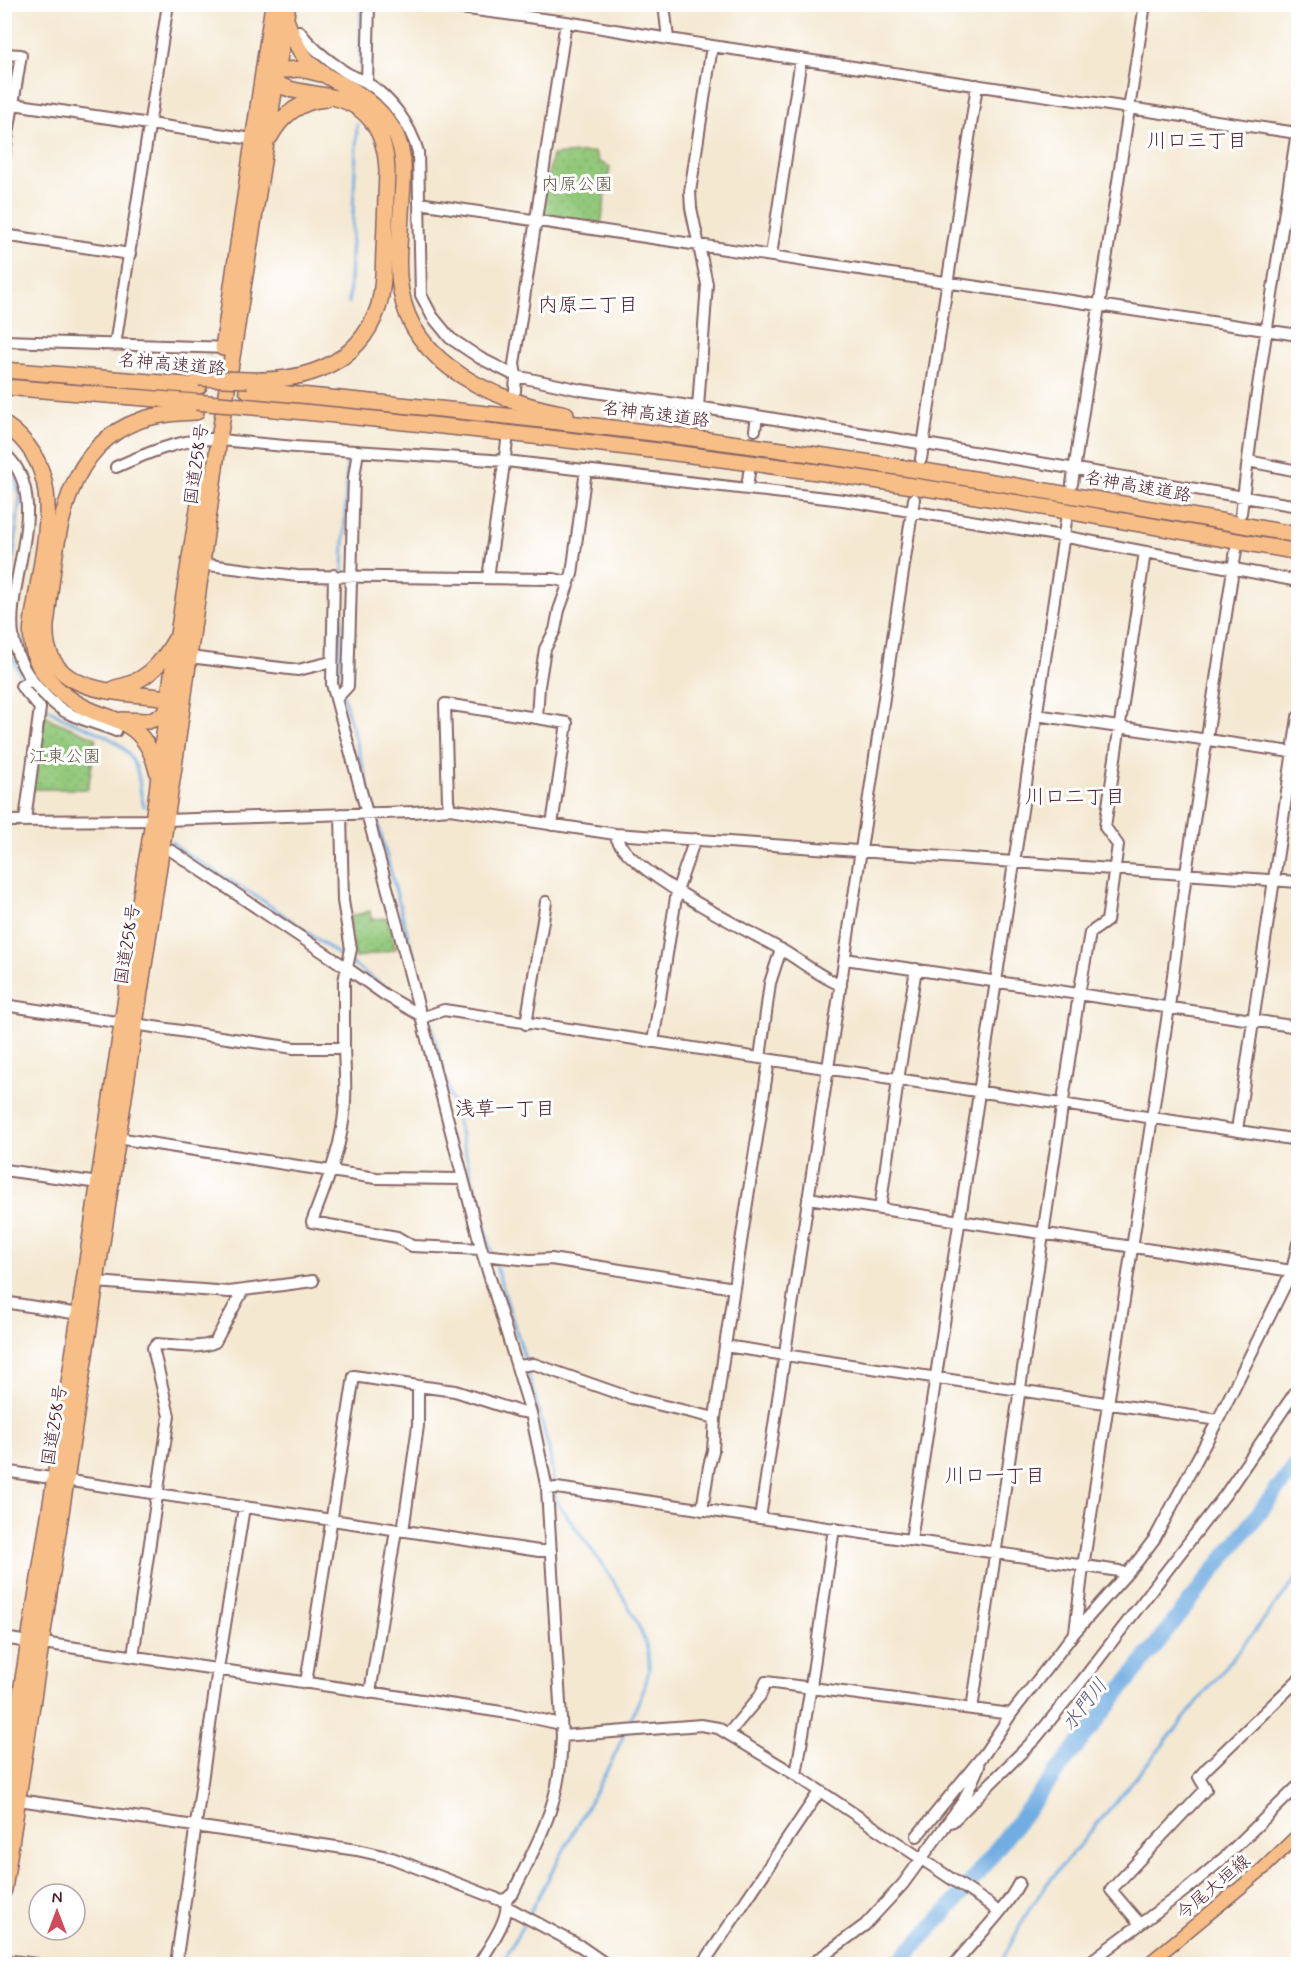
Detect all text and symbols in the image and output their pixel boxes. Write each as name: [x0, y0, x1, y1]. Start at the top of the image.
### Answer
district label: 川口三丁目: [1147, 128, 1247, 155]
park label: 内原公園: [541, 173, 613, 197]
district label: 内原二丁目: [538, 292, 638, 319]
street label: 名神高速道路: [117, 348, 227, 382]
street label: 名神高速道路: [601, 397, 711, 433]
street label: 国道258号: [179, 422, 215, 506]
street label: 名神高速道路: [1083, 466, 1193, 508]
park label: 江東公園: [29, 745, 101, 769]
district label: 川口二丁目: [1025, 784, 1125, 811]
street label: 国道258号: [110, 902, 146, 987]
district label: 浅草一丁目: [455, 1096, 555, 1123]
street label: 国道258号: [37, 1383, 73, 1468]
district label: 川口一丁目: [945, 1463, 1045, 1490]
water label: 水門川: [1056, 1673, 1114, 1737]
street label: 今尾大垣線: [1171, 1850, 1256, 1926]
north arrow: [27, 1882, 87, 1942]
text: N: [52, 1888, 62, 1909]

